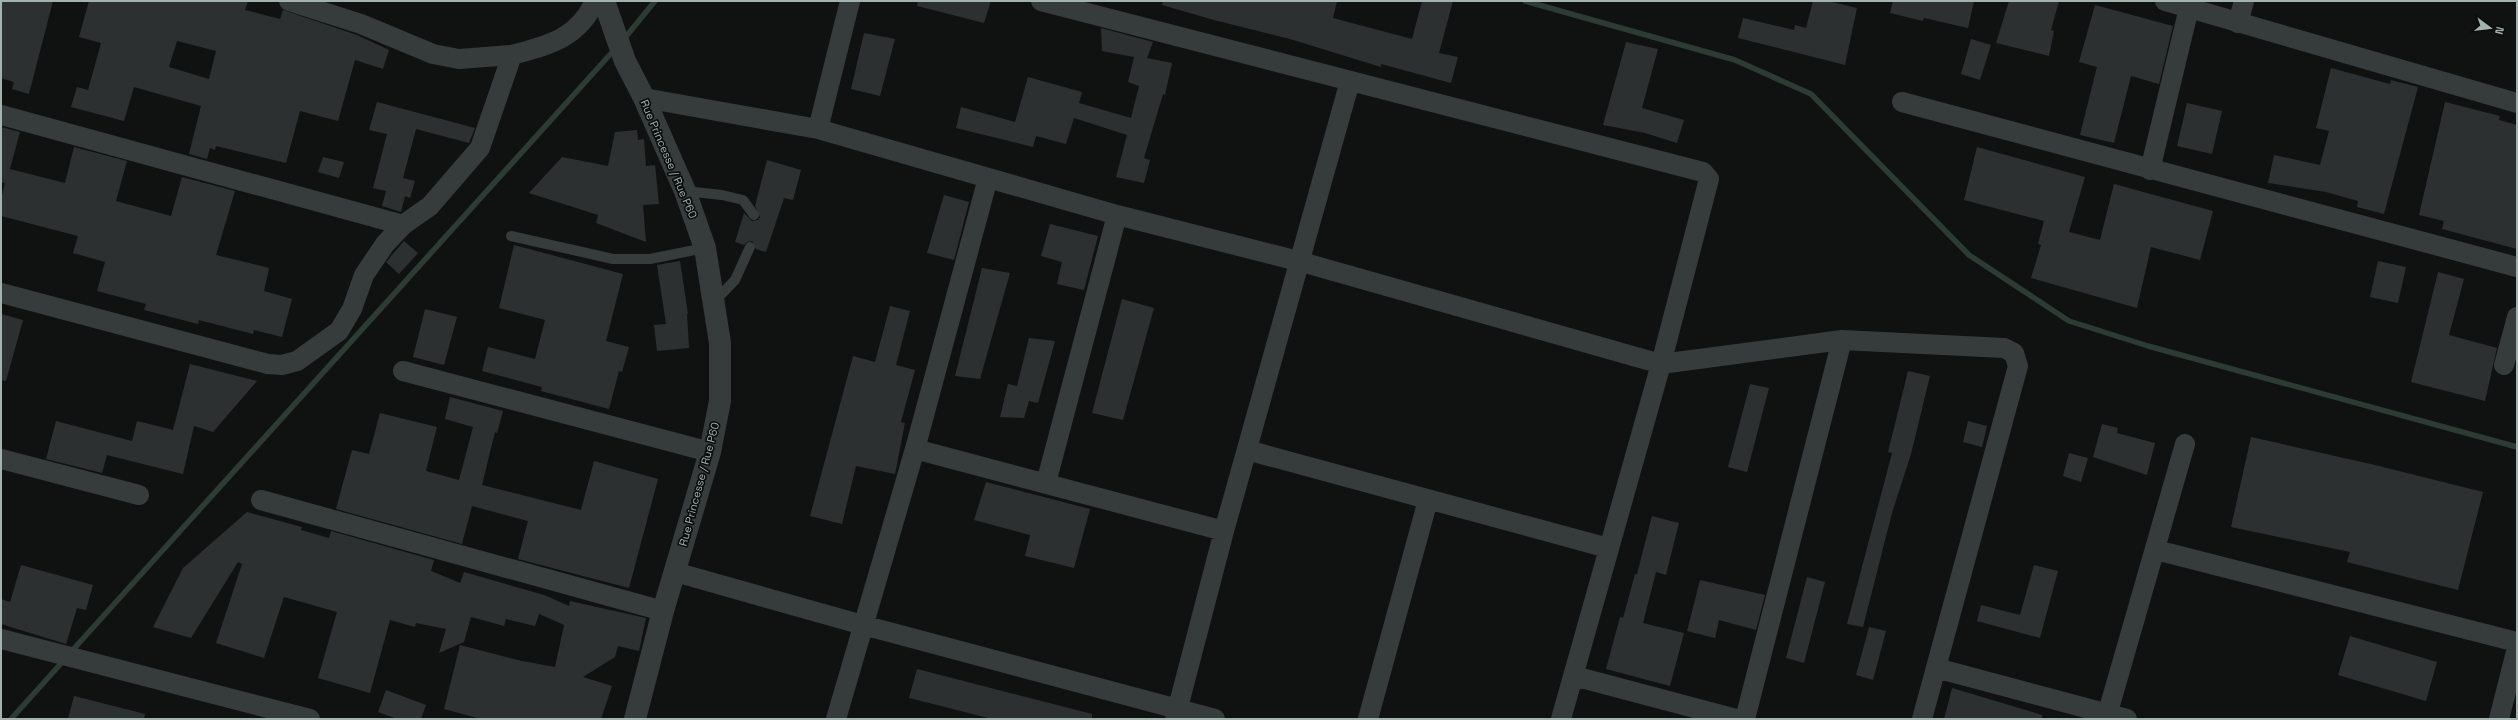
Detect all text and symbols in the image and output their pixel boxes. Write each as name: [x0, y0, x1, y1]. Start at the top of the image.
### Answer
north arrow: [2470, 8, 2510, 48]
text: N: [2492, 25, 2507, 36]
street label: Rue Princesse / Rue P60: [638, 98, 700, 220]
street label: Rue Princesse / Rue P60: [676, 421, 722, 547]

